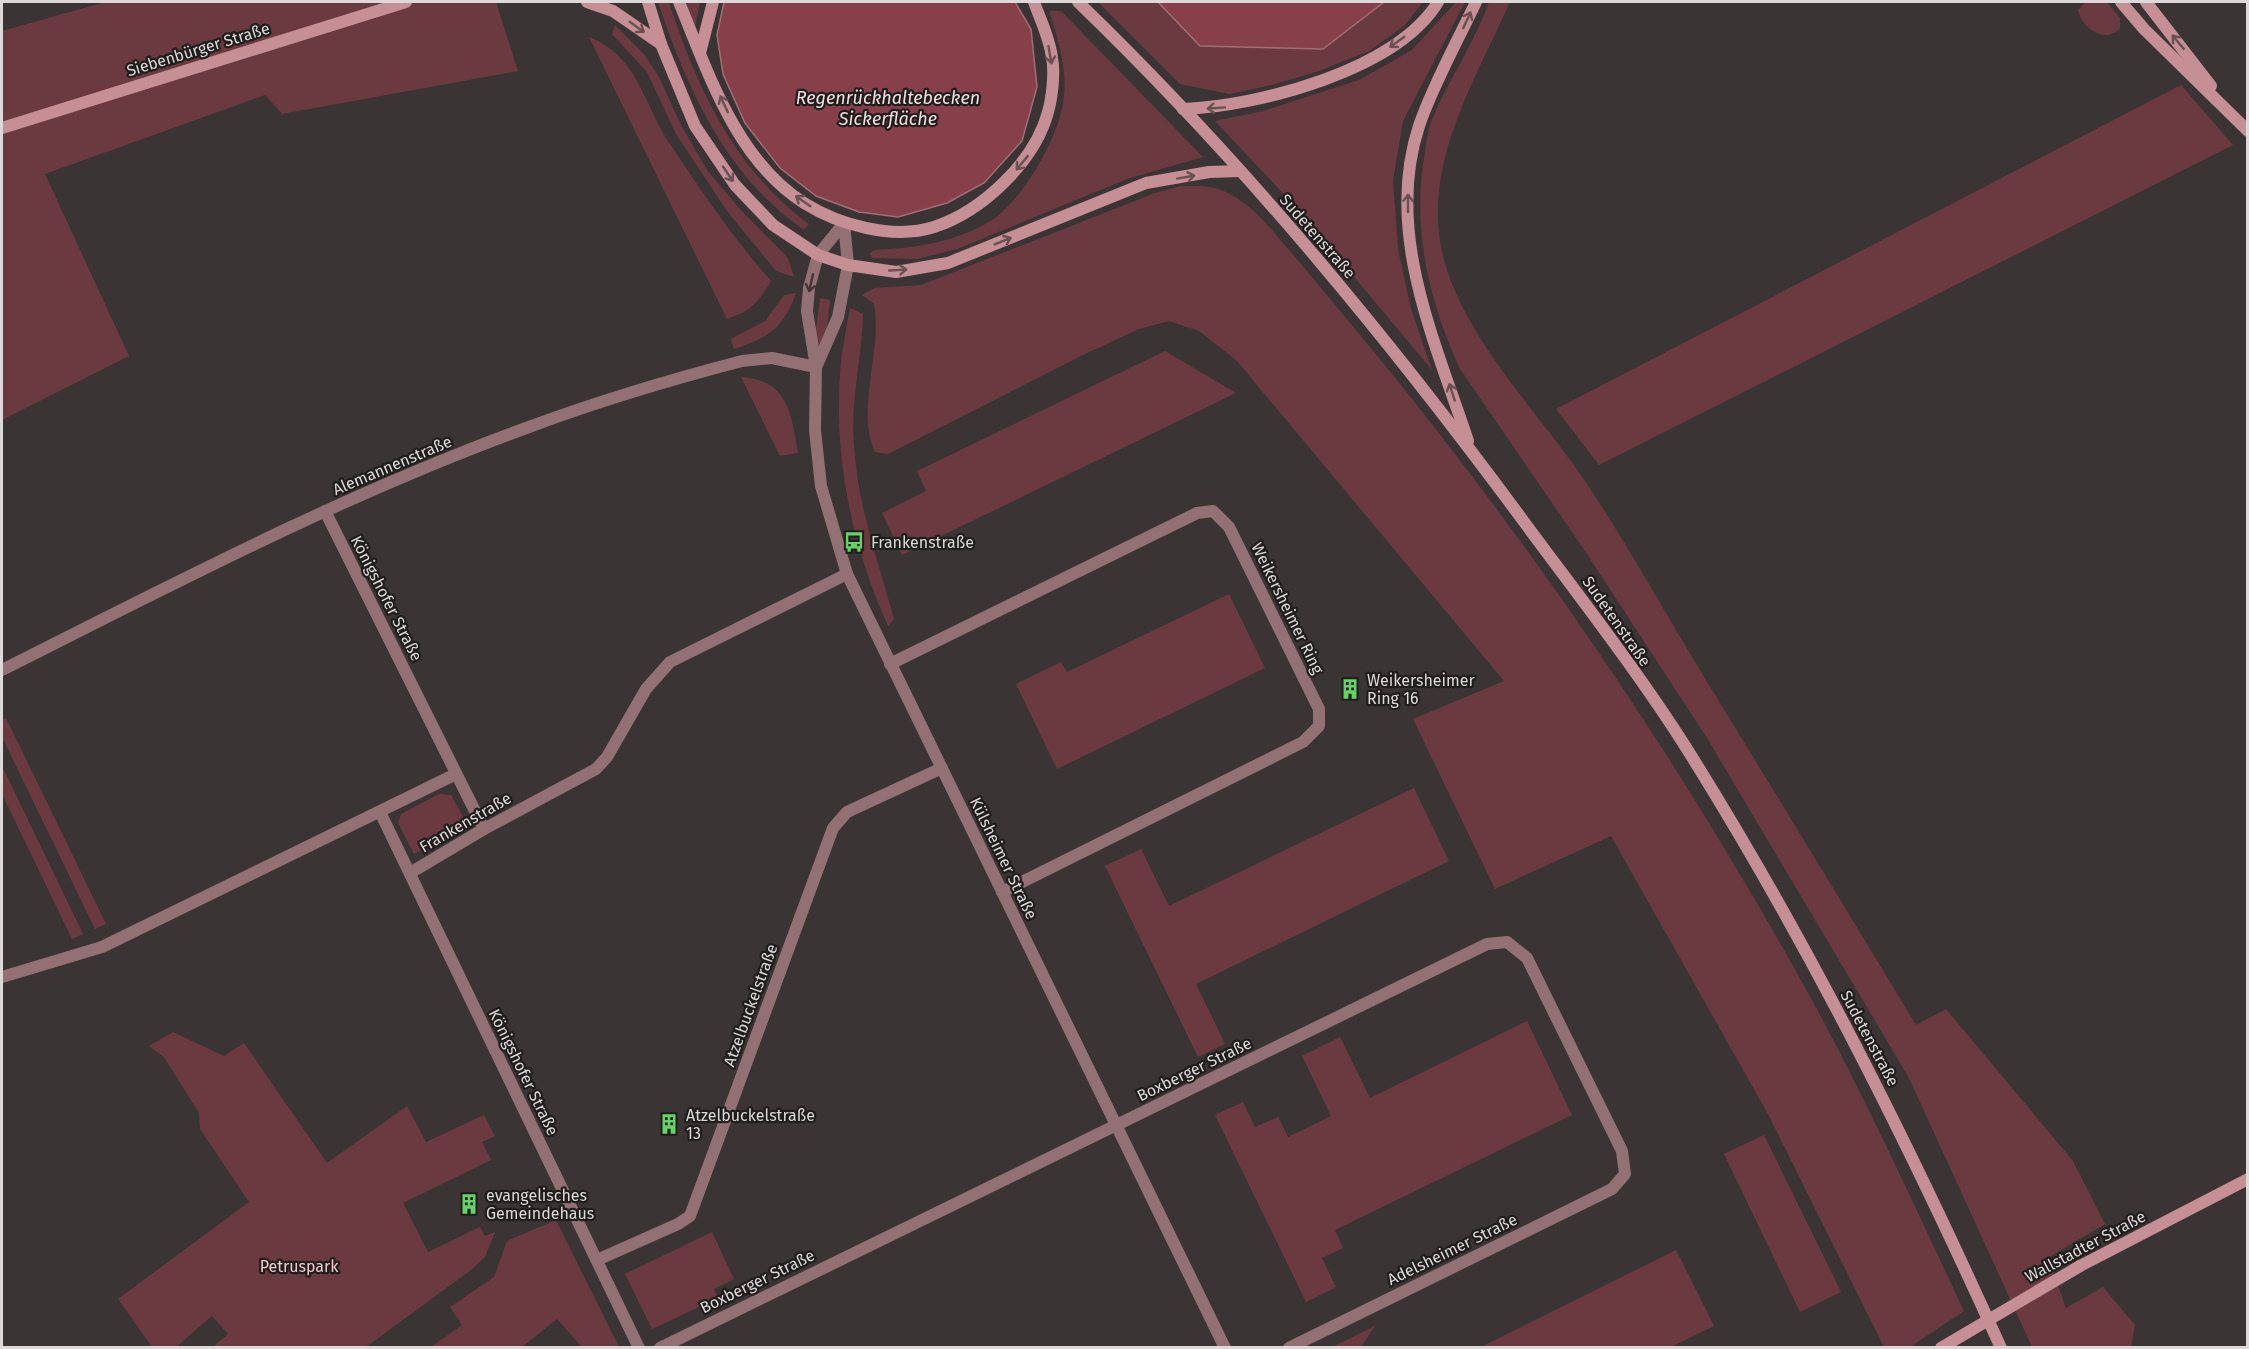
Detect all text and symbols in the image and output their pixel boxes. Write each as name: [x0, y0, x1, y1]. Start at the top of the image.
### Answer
one-way arrow: [1462, 11, 1474, 29]
street label: Siebenbürger Straße: [124, 19, 272, 80]
one-way arrow: [629, 21, 645, 33]
one-way arrow: [2172, 34, 2185, 50]
one-way arrow: [1389, 35, 1405, 48]
one-way arrow: [1045, 45, 1056, 65]
water label: Regenrückhaltebecken Sickerfläche: [796, 87, 980, 130]
one-way arrow: [718, 96, 730, 114]
one-way arrow: [1206, 102, 1226, 113]
one-way arrow: [1015, 155, 1028, 171]
one-way arrow: [722, 165, 734, 182]
one-way arrow: [1175, 171, 1195, 182]
street label: Sudetenstraße: [1276, 190, 1359, 282]
one-way arrow: [1402, 194, 1414, 214]
one-way arrow: [795, 195, 811, 207]
one-way arrow: [993, 235, 1011, 246]
one-way arrow: [888, 264, 908, 275]
one-way arrow: [804, 273, 816, 292]
one-way arrow: [1446, 383, 1457, 402]
street label: Alemannenstraße: [330, 432, 455, 499]
bus stop icon: Frankenstraße: [842, 530, 866, 554]
street label: Königshofer Straße: [347, 532, 426, 664]
place label: Frankenstraße: [871, 533, 974, 552]
street label: Weikersheimer Ring: [1247, 539, 1328, 678]
street label: Sudetenstraße: [1578, 573, 1655, 670]
place label: Weikersheimer Ring 16: [1367, 671, 1476, 708]
building icon: Weikersheimer Ring 16: [1338, 677, 1362, 701]
street label: Frankenstraße: [416, 788, 515, 856]
street label: Külsheimer Straße: [966, 794, 1041, 922]
street label: Atzelbuckelstraße: [719, 941, 781, 1069]
street label: Sudetenstraße: [1836, 987, 1903, 1089]
street label: Königshofer Straße: [485, 1006, 562, 1138]
street label: Boxberger Straße: [1134, 1033, 1255, 1105]
place label: Atzelbuckelstraße 13: [686, 1106, 815, 1143]
building icon: Atzelbuckelstraße 13: [657, 1112, 681, 1136]
place label: evangelisches Gemeindehaus: [486, 1186, 594, 1223]
building icon: evangelisches Gemeindehaus: [457, 1192, 481, 1216]
street label: Wallstadter Straße: [2022, 1207, 2149, 1286]
street label: Adelsheimer Straße: [1384, 1210, 1520, 1289]
street label: Boxberger Straße: [697, 1245, 818, 1317]
park label: Petruspark: [260, 1257, 339, 1276]

